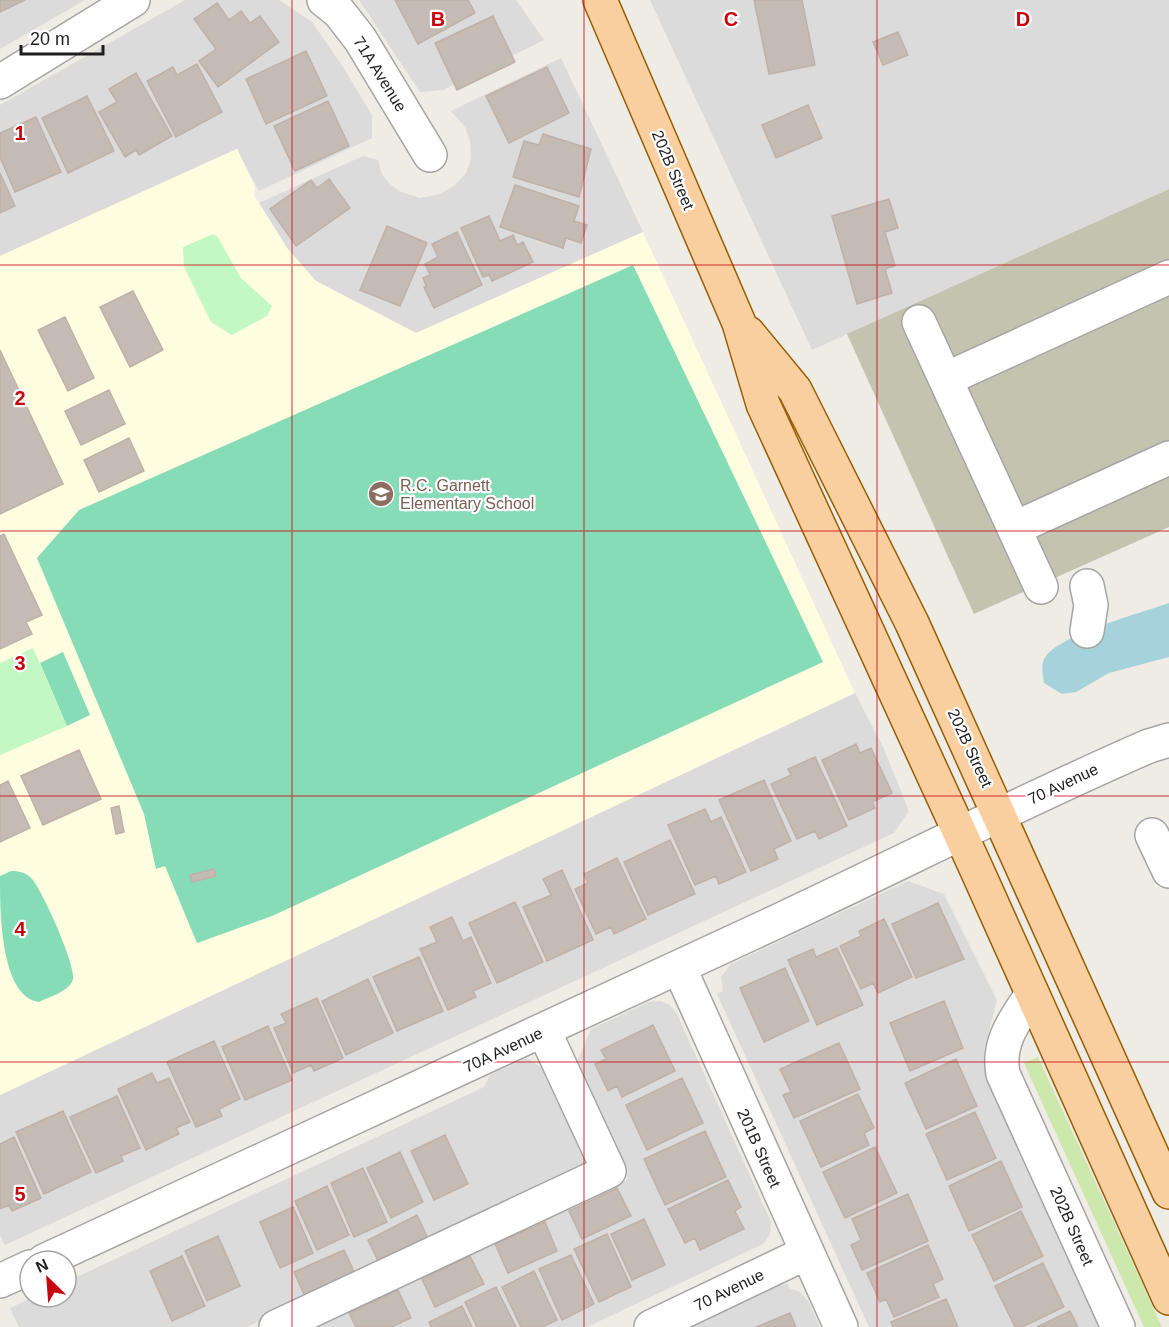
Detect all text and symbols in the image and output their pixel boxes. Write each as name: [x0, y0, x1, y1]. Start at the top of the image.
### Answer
text: B: [431, 8, 445, 30]
text: C: [724, 8, 738, 30]
text: D: [1016, 8, 1030, 30]
scale bar: [21, 18, 104, 56]
text: 20 m: [30, 29, 70, 49]
street label: 71A Avenue: [350, 33, 410, 115]
text: 1: [14, 122, 26, 144]
street label: 202B Street: [649, 128, 698, 213]
text: 2: [14, 387, 26, 409]
place label: R.C. Garnett Elementary School: [400, 477, 534, 512]
school or university icon: R.C. Garnett Elementary School: [366, 479, 396, 509]
text: 3: [14, 652, 26, 674]
street label: 202B Street: [944, 706, 996, 790]
street label: 70 Avenue: [1025, 760, 1101, 808]
text: 4: [14, 918, 26, 940]
street label: 70A Avenue: [461, 1024, 545, 1076]
street label: 201B Street: [734, 1106, 784, 1191]
text: 5: [14, 1183, 26, 1205]
street label: 202B Street: [1047, 1184, 1097, 1269]
north arrow: [18, 1249, 78, 1309]
text: N: [33, 1256, 51, 1276]
street label: 70 Avenue: [691, 1266, 767, 1314]

